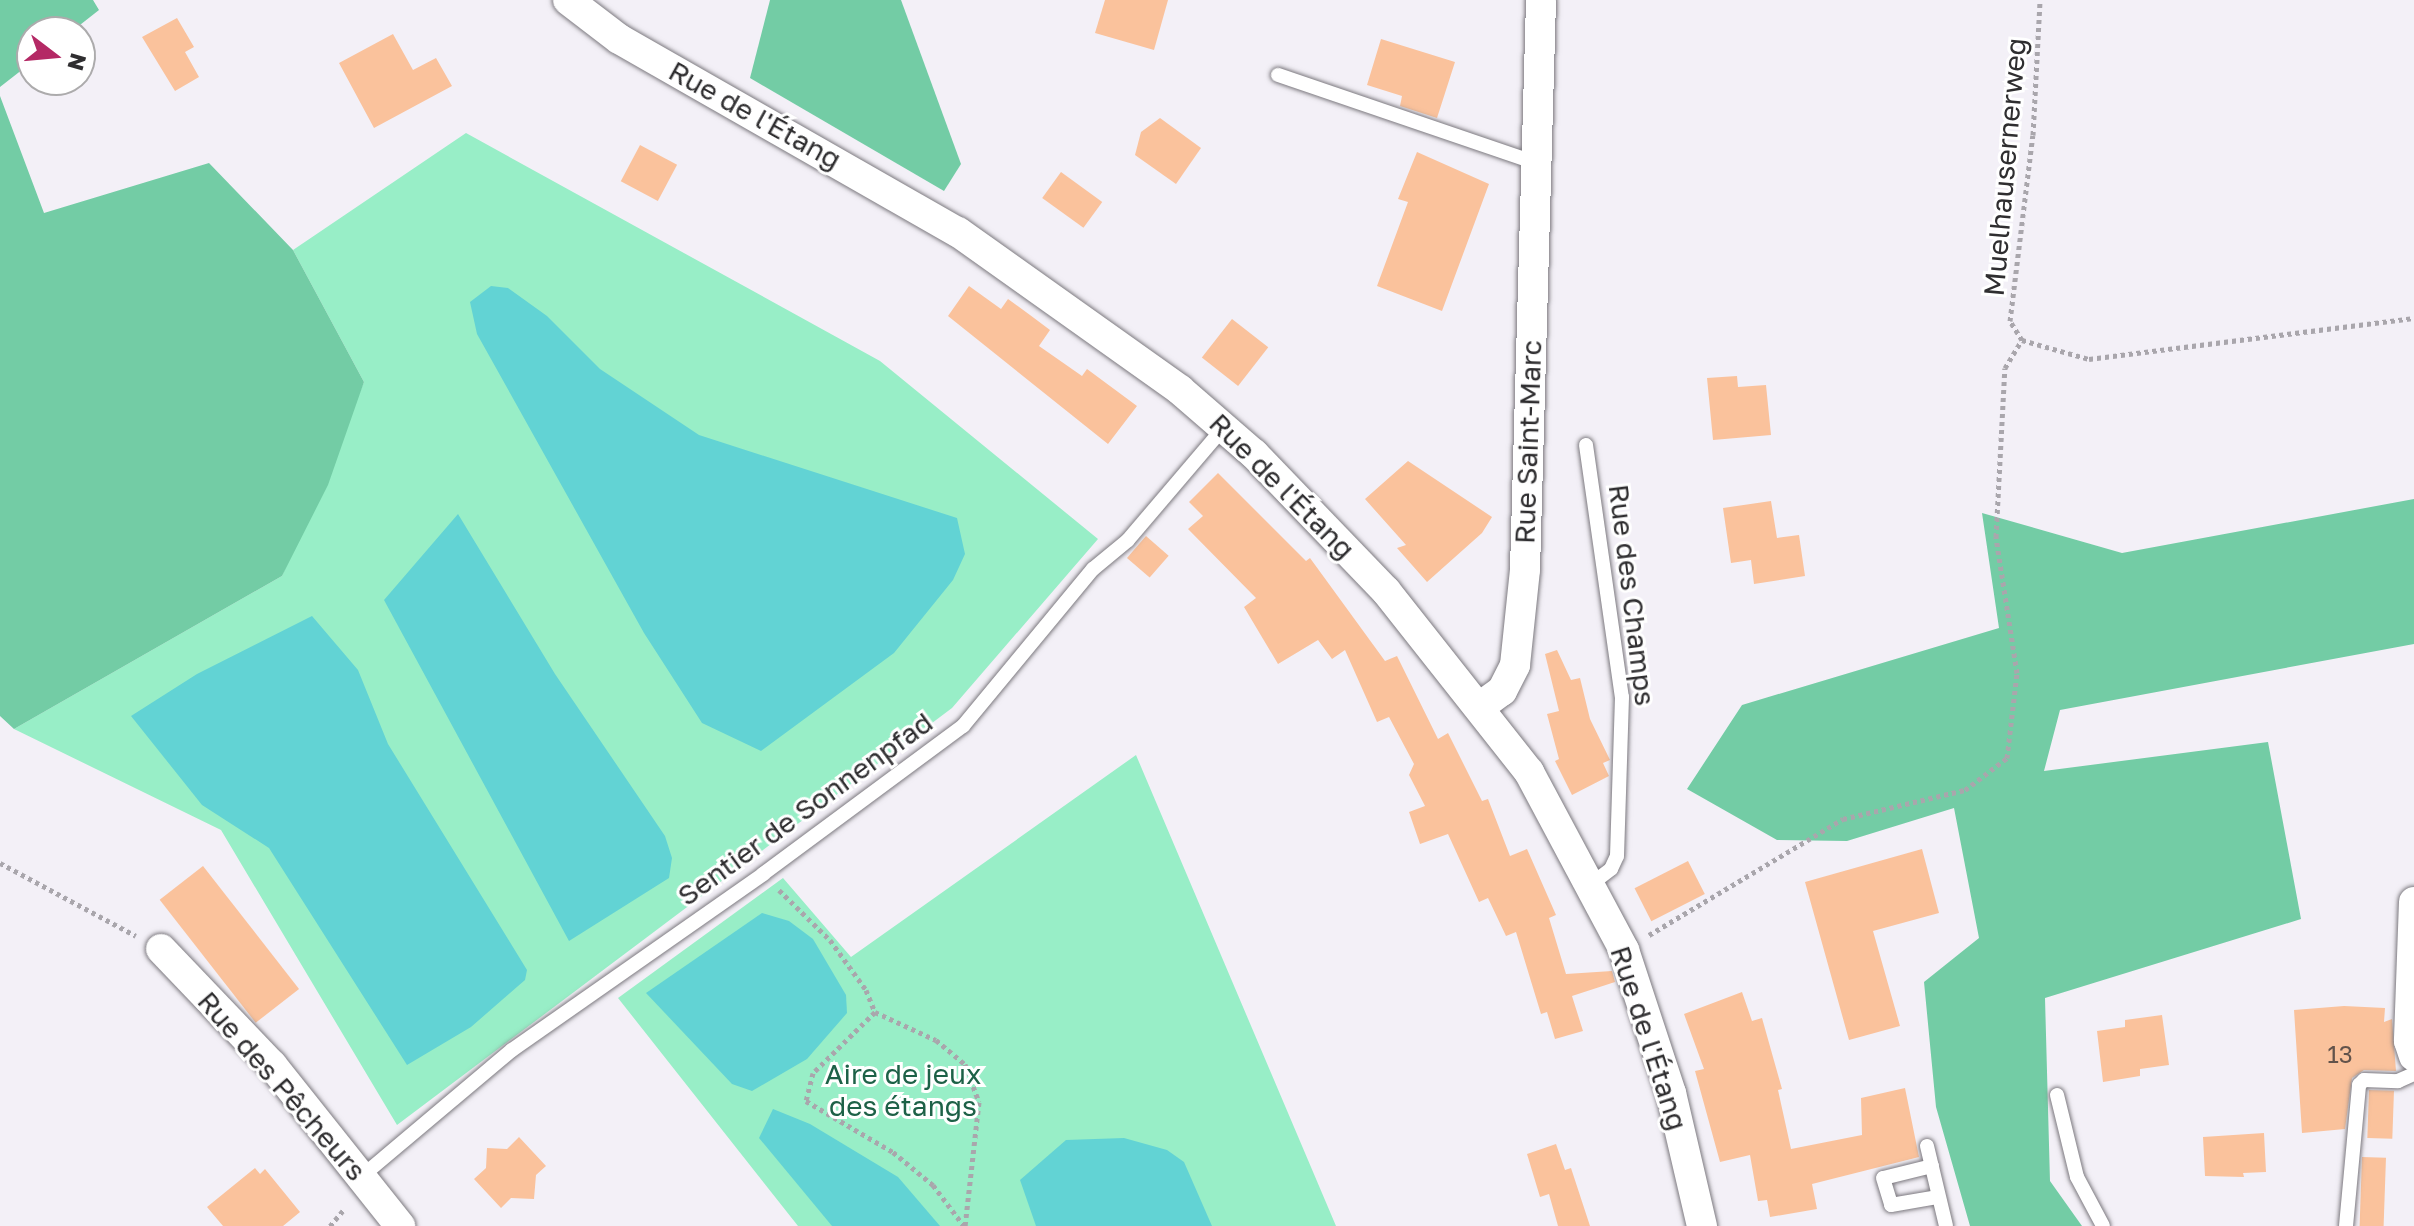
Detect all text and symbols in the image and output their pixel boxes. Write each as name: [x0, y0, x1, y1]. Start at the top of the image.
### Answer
north arrow: [16, 16, 96, 96]
street label: Muelhausernerweg: [1977, 37, 2033, 297]
text: N: [62, 50, 93, 74]
street label: Rue de l'Étang: [663, 54, 847, 176]
street label: Rue Saint-Marc: [1508, 340, 1548, 544]
street label: Rue de l'Étang: [1202, 406, 1362, 566]
street label: Rue des Champs: [1602, 482, 1662, 708]
street label: Sentier de Sonnenpfad: [671, 705, 939, 913]
street label: Rue de l'Étang: [1603, 942, 1695, 1134]
street label: Rue des Pêcheurs: [191, 985, 373, 1187]
house number: 13: [2327, 1040, 2353, 1068]
park label: Aire de jeux des étangs: [825, 1057, 981, 1123]

